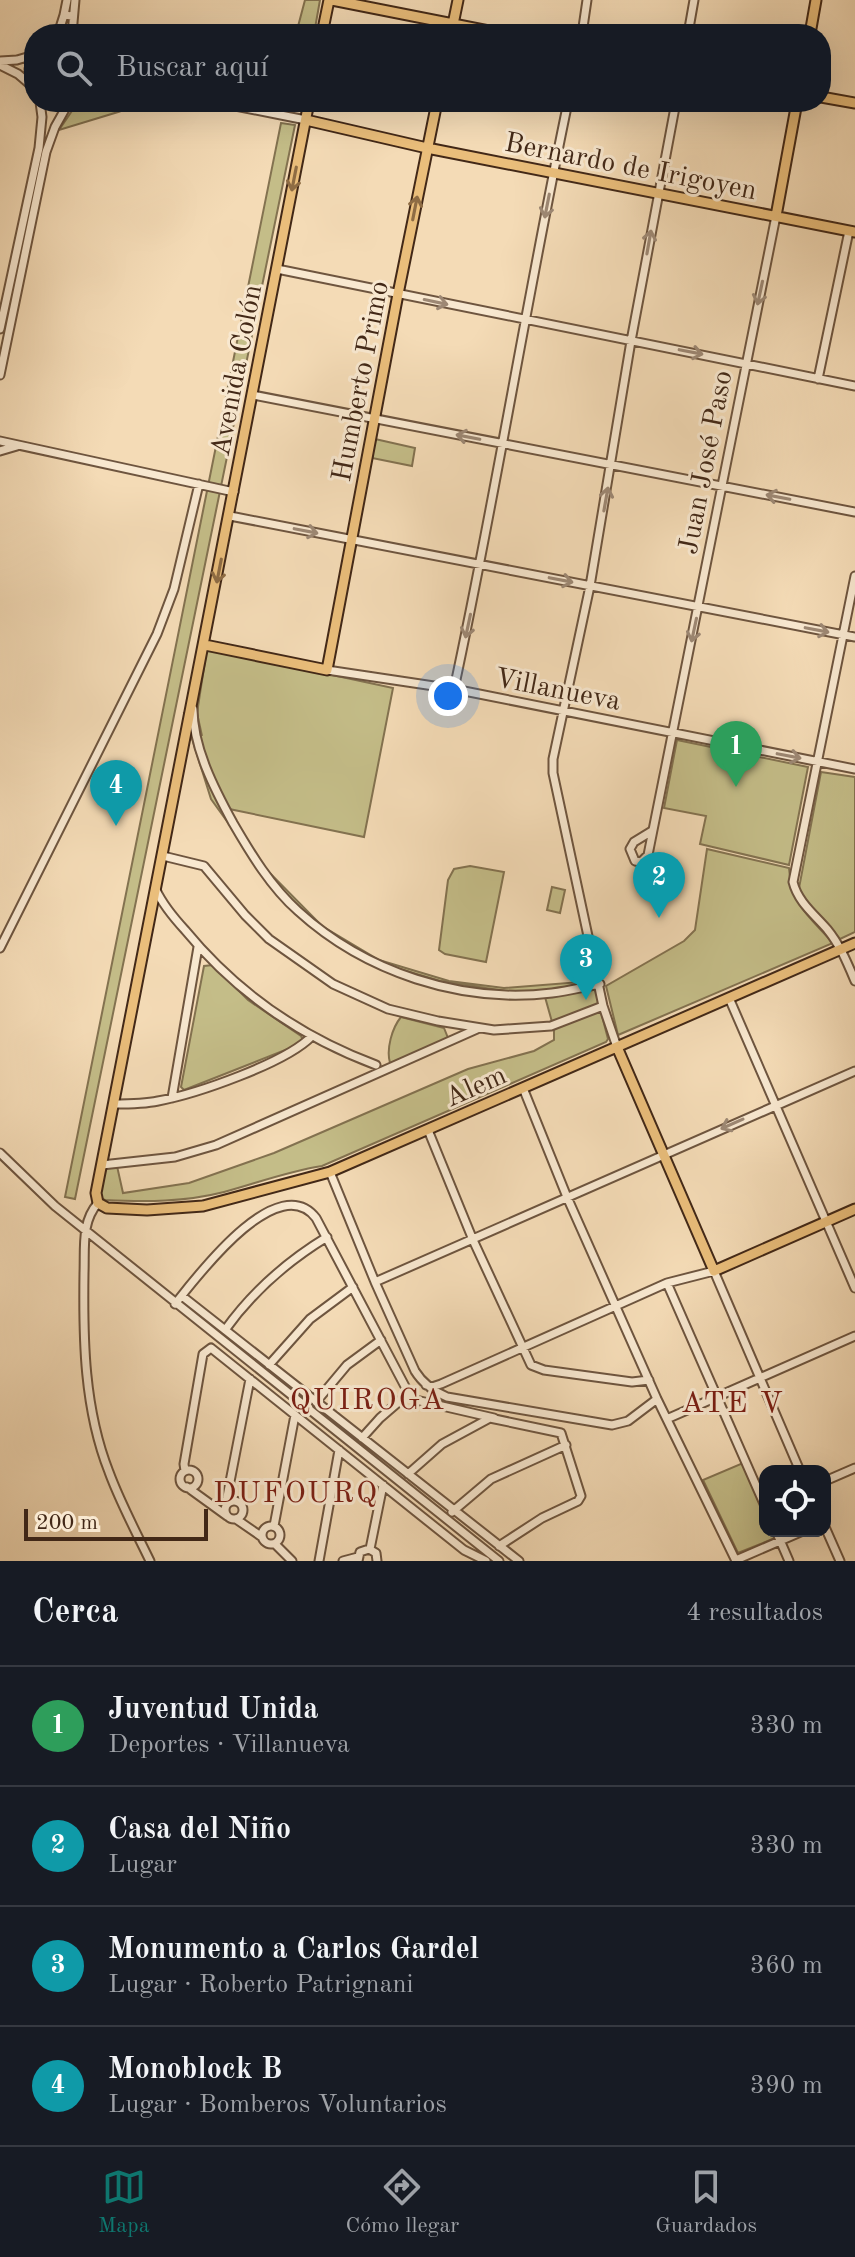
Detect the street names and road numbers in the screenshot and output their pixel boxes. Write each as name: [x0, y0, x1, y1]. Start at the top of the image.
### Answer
street label: Bernardo de Irigoyen: [502, 130, 759, 206]
street label: Humberto Primo: [329, 279, 395, 484]
street label: Avenida Colón: [208, 282, 268, 459]
street label: Juan José Paso: [675, 368, 738, 557]
street label: Villanueva: [492, 665, 623, 717]
street label: Alem: [441, 1062, 511, 1114]

